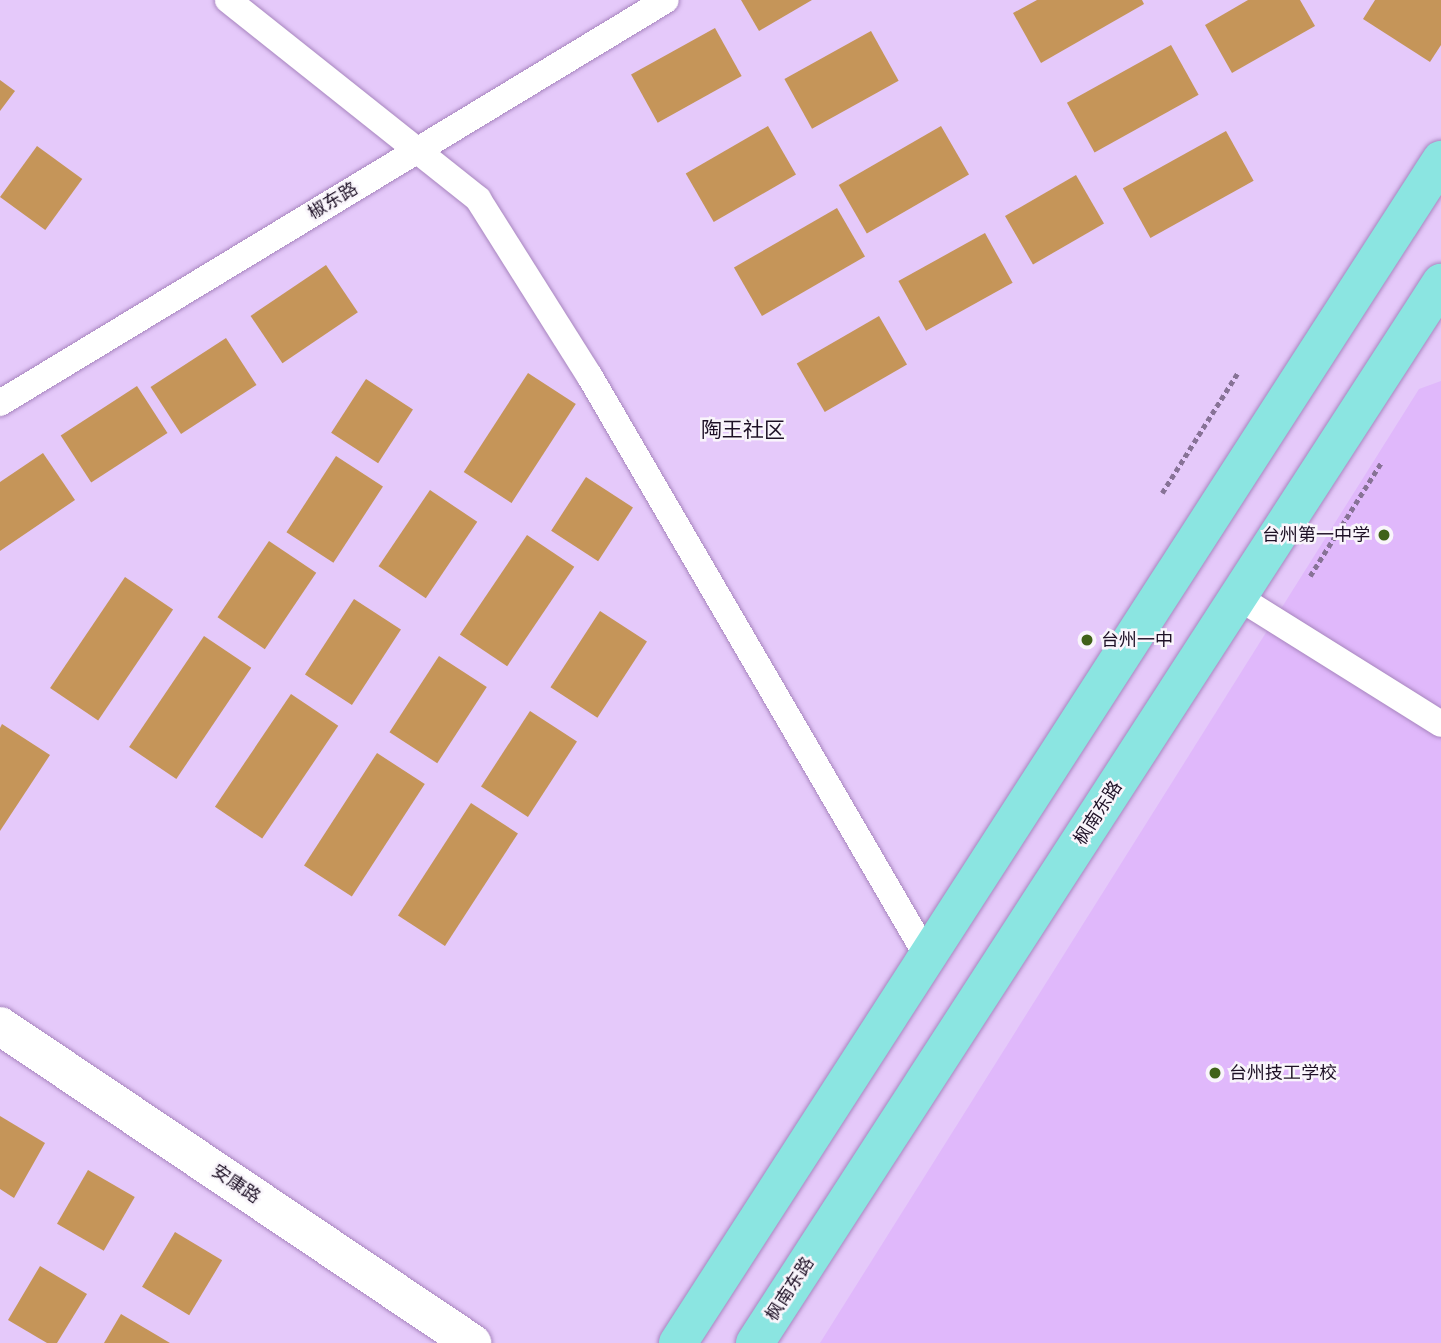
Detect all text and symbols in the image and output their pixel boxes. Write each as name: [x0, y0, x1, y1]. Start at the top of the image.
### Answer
street label: 椒东路: [304, 178, 362, 224]
district label: 陶王社区: [701, 417, 785, 443]
place label: 台州第一中学: [1262, 524, 1370, 546]
marker: 台州第一中学: [1376, 527, 1392, 543]
place label: 台州一中: [1101, 629, 1173, 651]
marker: 台州一中: [1079, 632, 1095, 648]
street label: 枫南东路: [1069, 777, 1127, 849]
place label: 台州技工学校: [1229, 1062, 1337, 1084]
marker: 台州技工学校: [1207, 1065, 1223, 1081]
street label: 安康路: [208, 1160, 264, 1208]
street label: 枫南东路: [761, 1253, 819, 1325]

